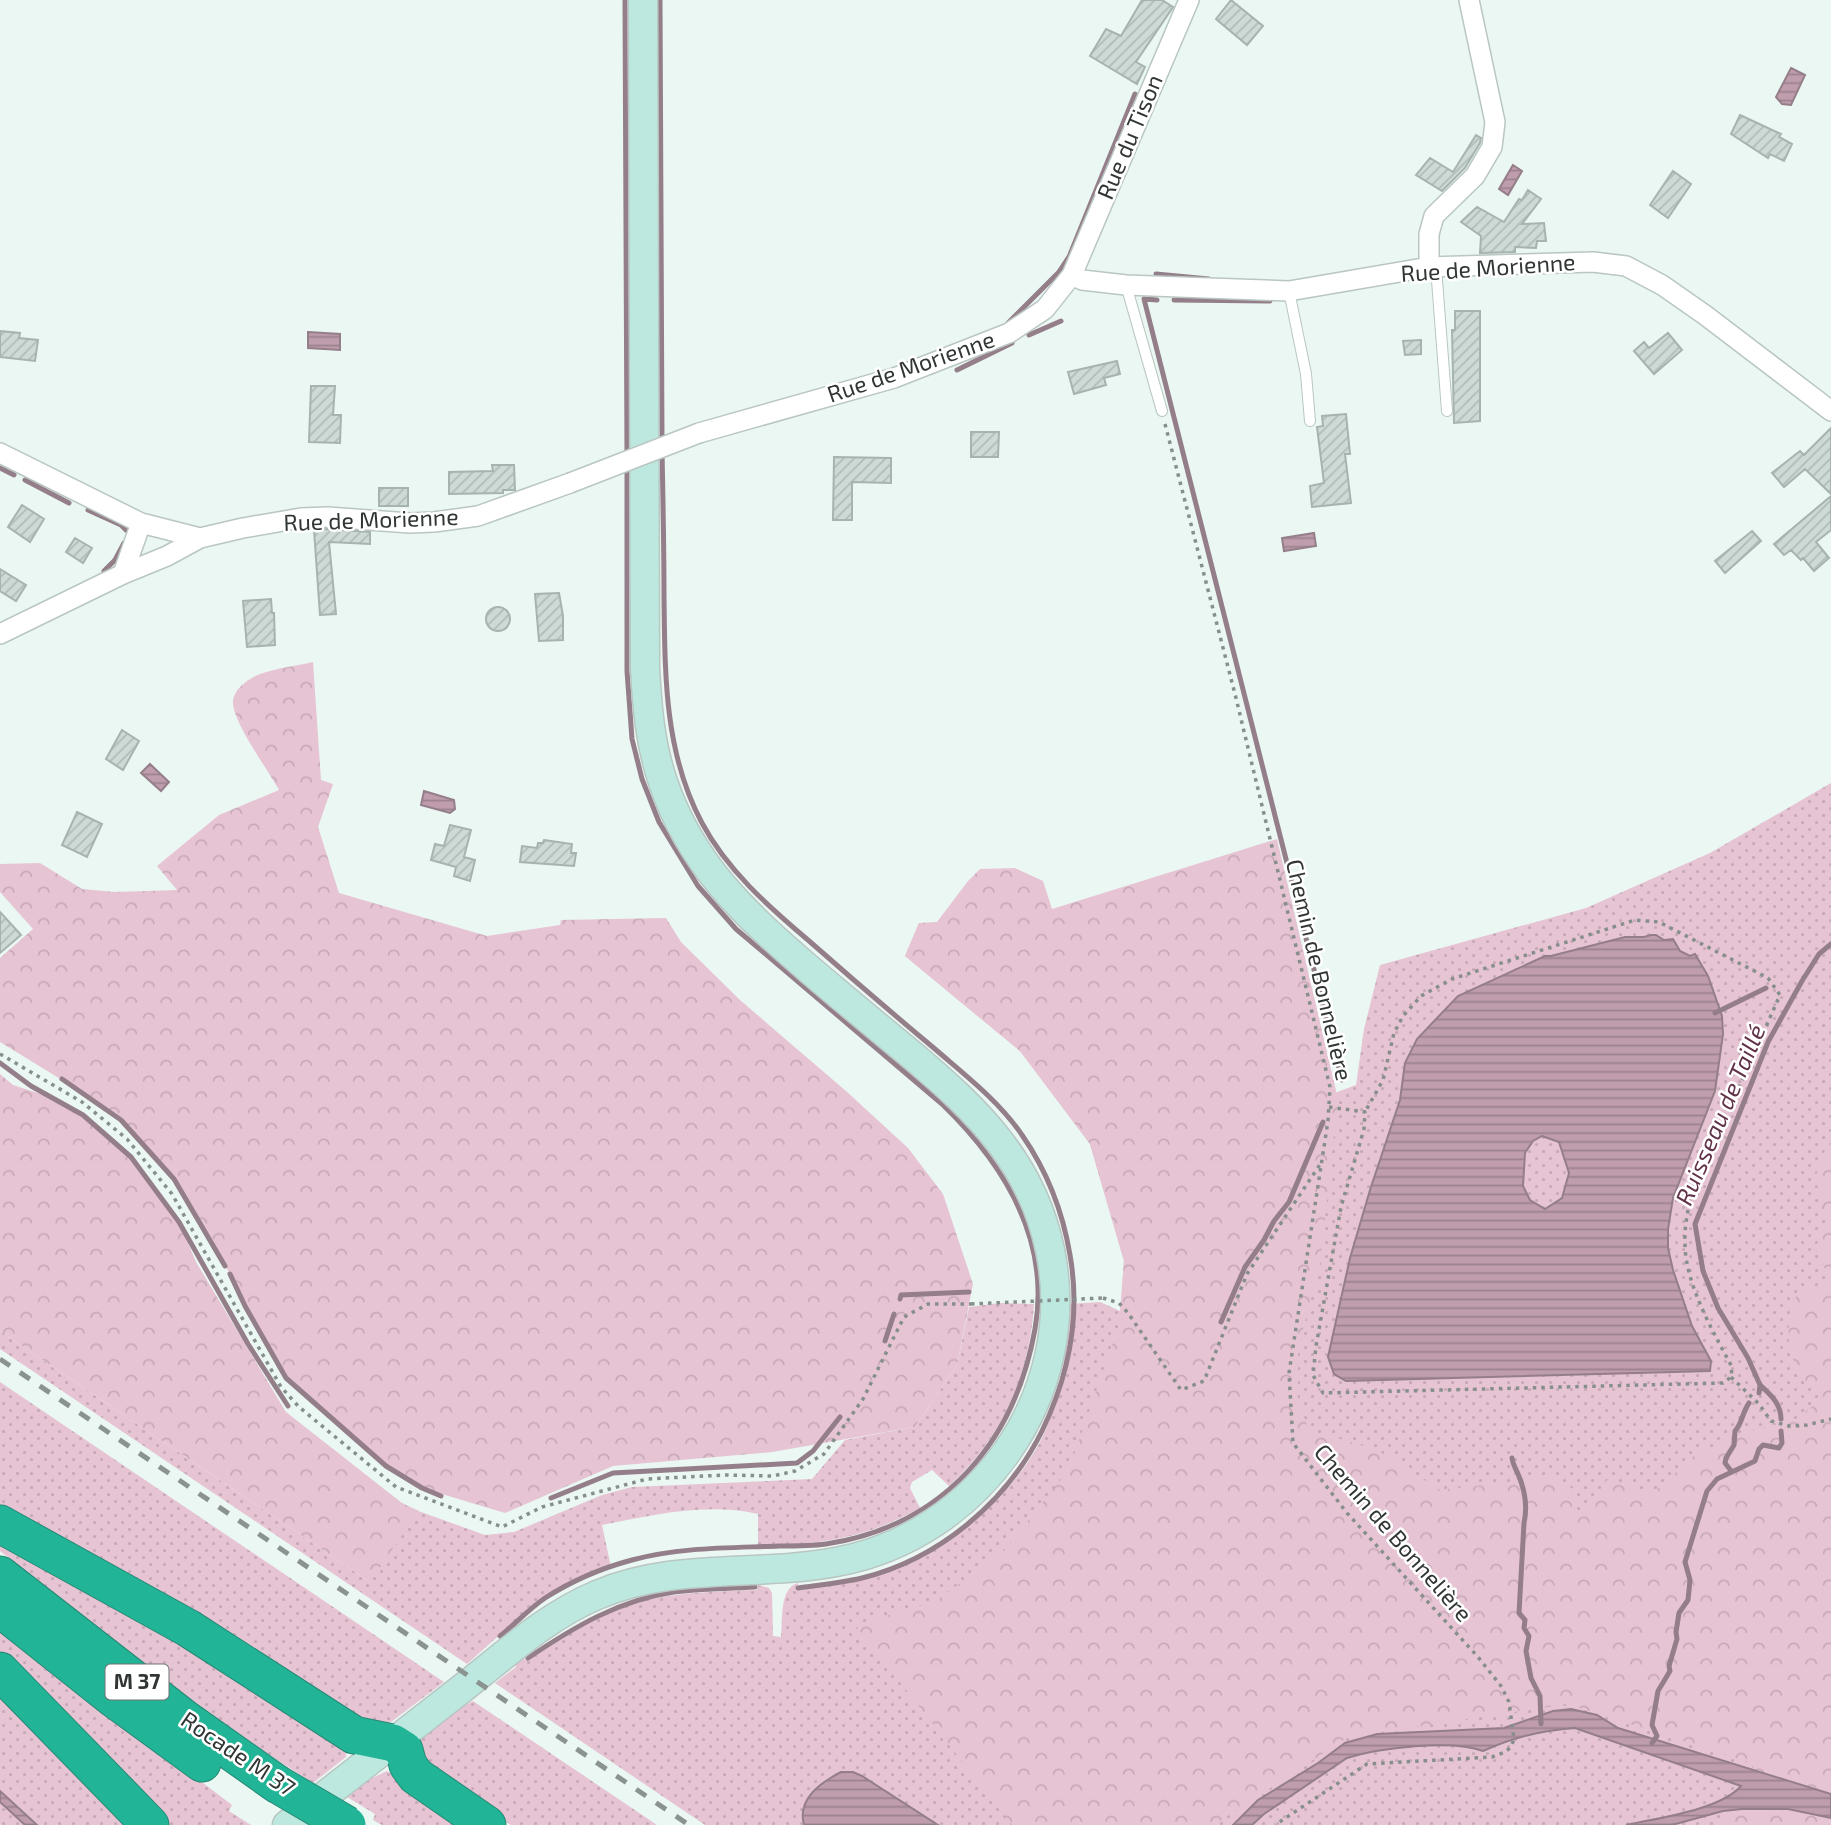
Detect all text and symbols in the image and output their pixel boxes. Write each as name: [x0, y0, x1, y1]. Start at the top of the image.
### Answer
street label: Rue du Tison: [1090, 70, 1168, 203]
street label: Rue de Morienne: [1400, 247, 1576, 287]
street label: Rue de Morienne: [823, 324, 998, 408]
street label: Rue de Morienne: [283, 502, 459, 536]
street label: Chemin de Bonnelière: [1281, 856, 1359, 1083]
water label: Ruisseau de Taillé: [1668, 1020, 1771, 1209]
street label: Chemin de Bonnelière: [1309, 1438, 1479, 1627]
road number: M 37: [106, 1664, 168, 1700]
street label: Rocade M 37: [176, 1705, 301, 1802]

